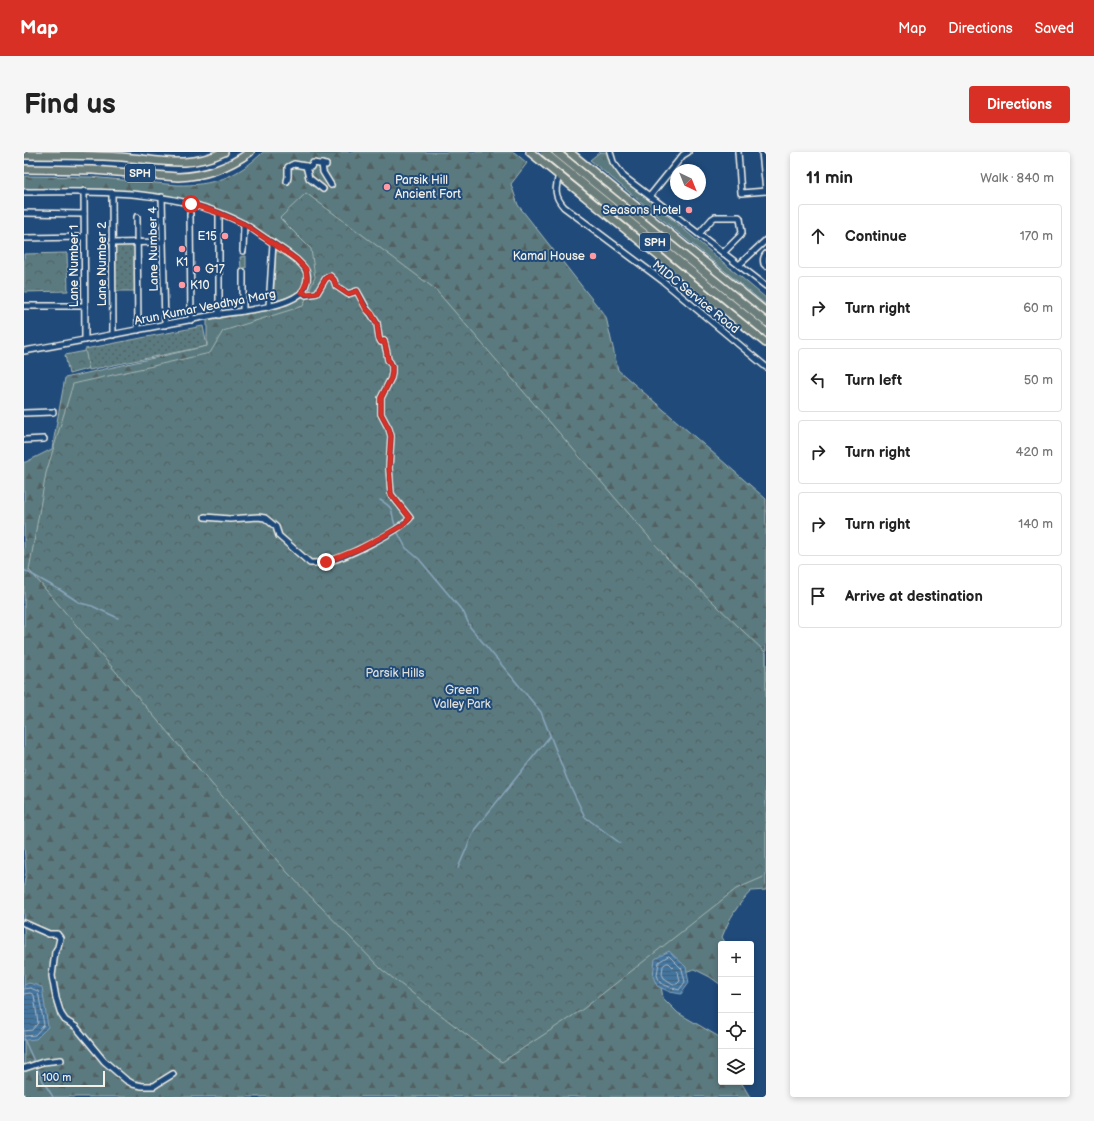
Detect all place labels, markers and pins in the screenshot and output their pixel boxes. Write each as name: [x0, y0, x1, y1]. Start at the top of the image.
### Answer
place label: Parsik Hill Ancient Fort: [395, 173, 461, 202]
marker: Parsik Hill Ancient Fort: [382, 182, 392, 192]
place label: Seasons Hotel: [603, 203, 681, 218]
marker: Seasons Hotel: [684, 205, 694, 215]
place label: E15: [198, 229, 217, 244]
marker: E15: [220, 231, 230, 241]
marker: K1: [177, 244, 187, 254]
place label: Kamal House: [513, 249, 585, 264]
marker: Kamal House: [588, 251, 598, 261]
place label: K1: [176, 255, 188, 270]
place label: G17: [205, 262, 225, 277]
marker: G17: [192, 264, 202, 274]
place label: K10: [190, 278, 209, 293]
marker: K10: [177, 280, 187, 290]

